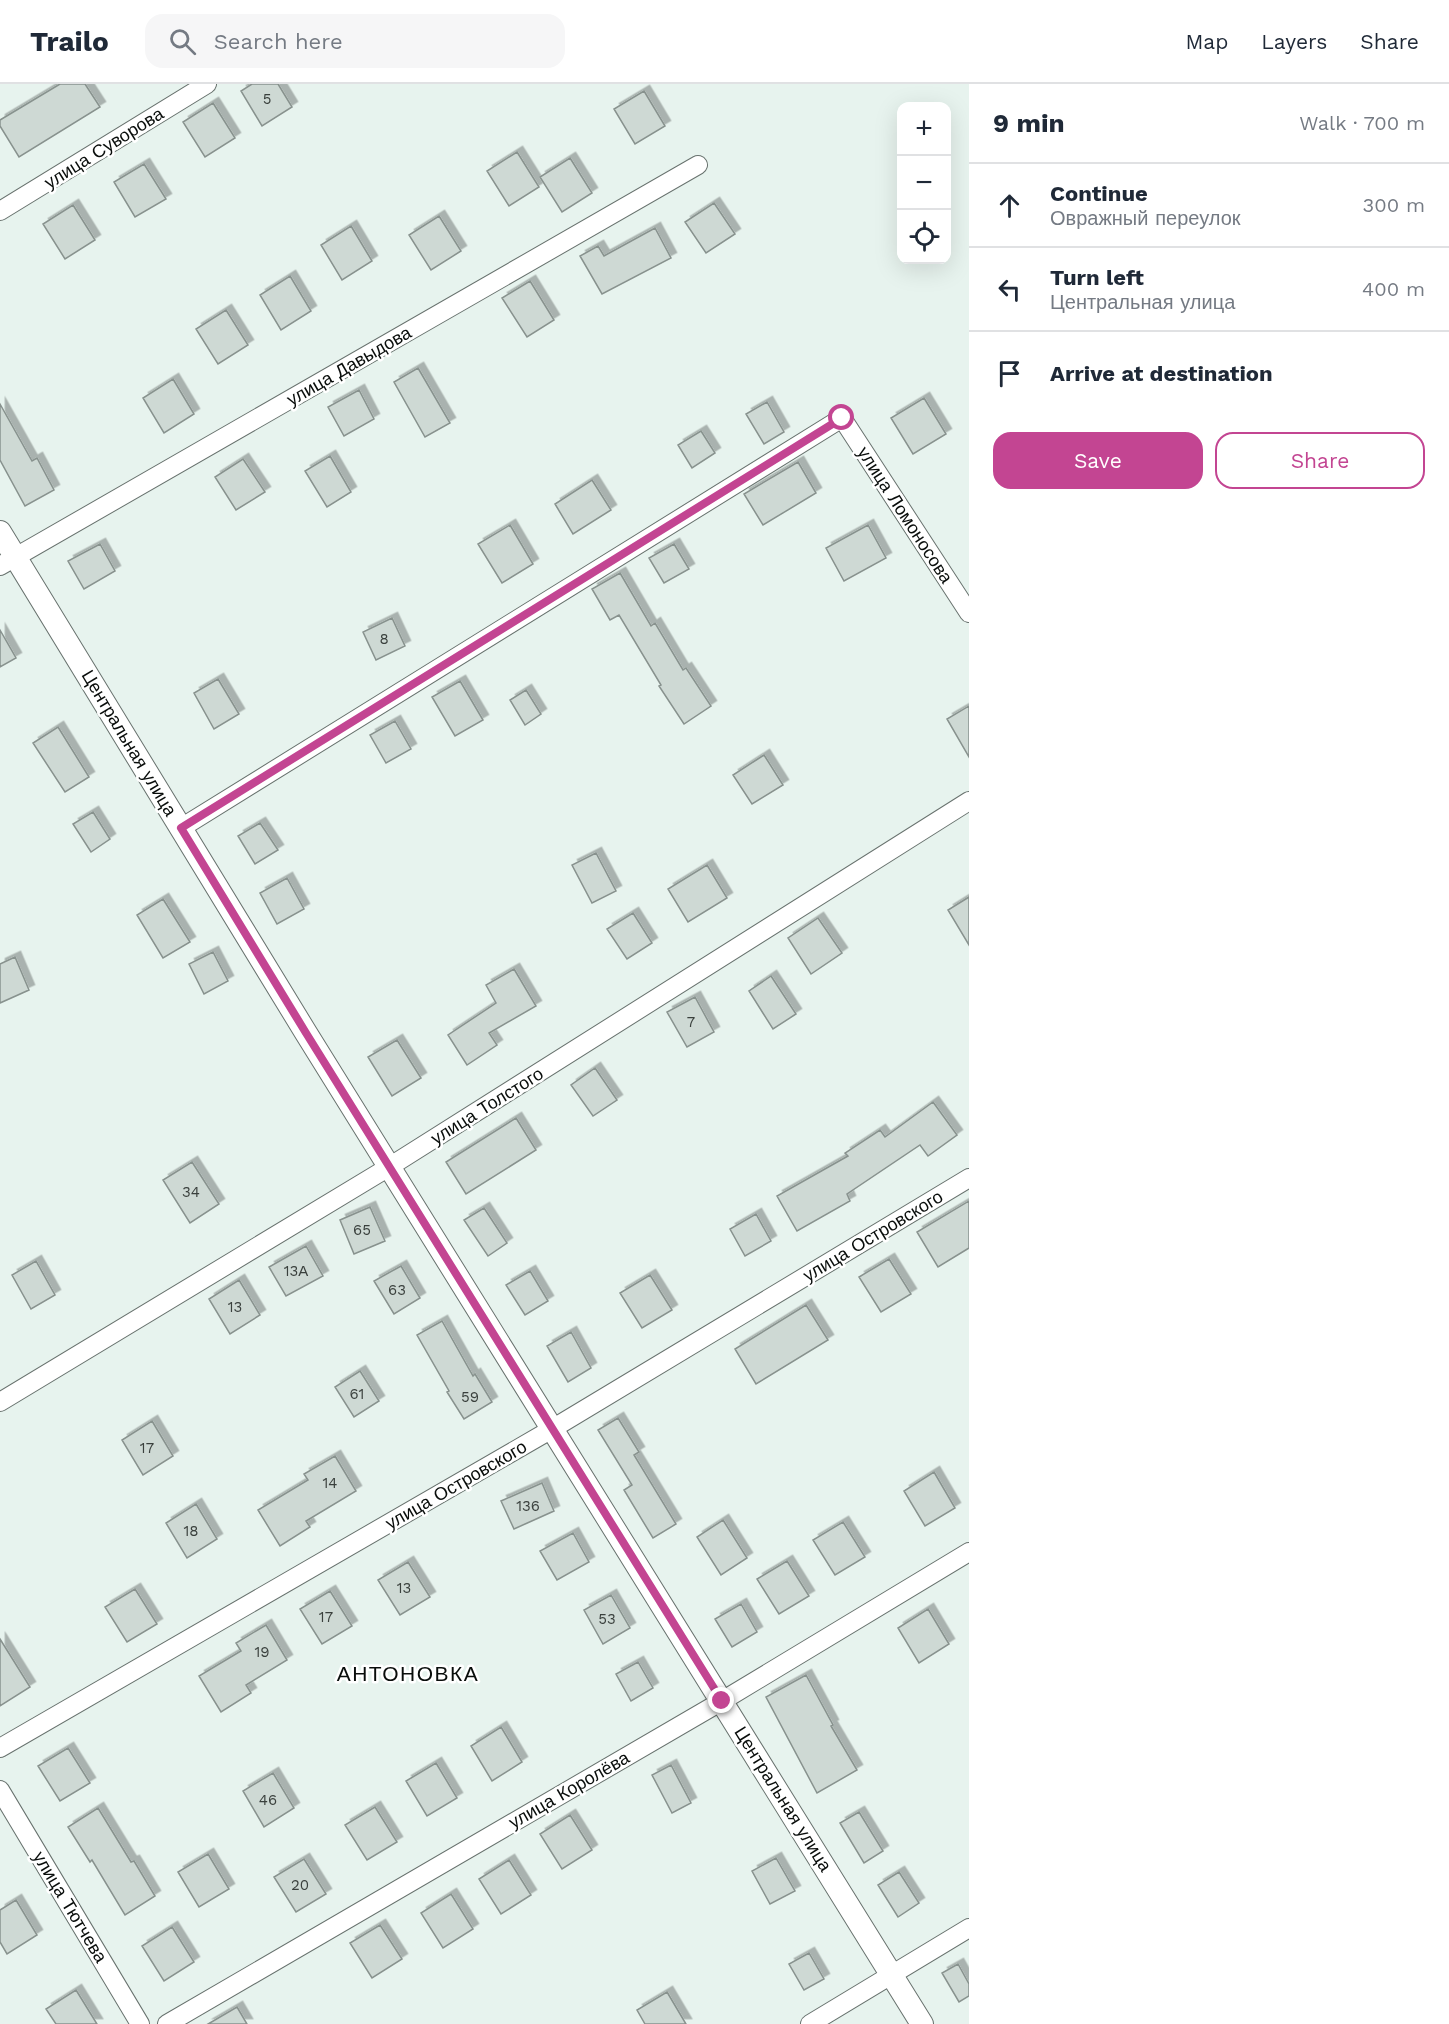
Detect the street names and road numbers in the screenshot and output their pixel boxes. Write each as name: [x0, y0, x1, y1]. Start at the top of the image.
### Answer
street label: улица Суворова: [40, 102, 168, 193]
street label: улица Давыдова: [283, 321, 416, 410]
street label: улица Ломоносова: [853, 443, 958, 588]
street label: Центральная улица: [77, 666, 182, 820]
street label: улица Толстого: [427, 1063, 547, 1149]
street label: улица Островского: [799, 1185, 947, 1286]
street label: улица Островского: [381, 1436, 530, 1534]
street label: Центральная улица: [730, 1722, 837, 1876]
street label: улица Королёва: [505, 1746, 634, 1833]
street label: улица Тютчева: [29, 1847, 112, 1967]

